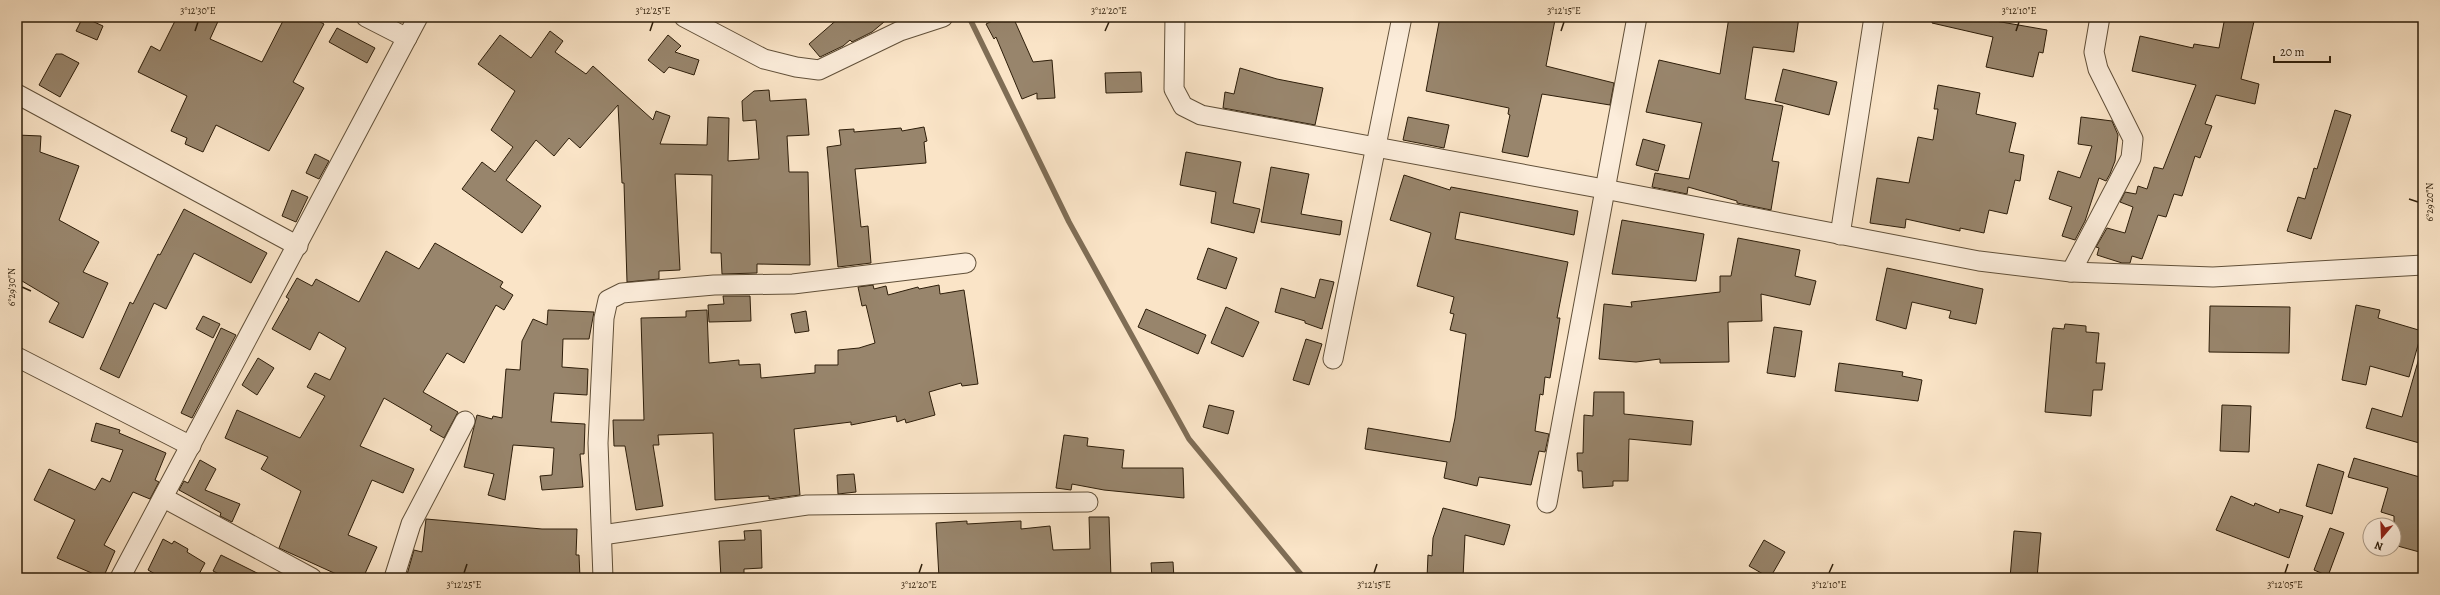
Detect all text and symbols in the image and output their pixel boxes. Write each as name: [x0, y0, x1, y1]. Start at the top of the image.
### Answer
text: 3°12'30"E: [180, 4, 216, 17]
text: 3°12'25"E: [635, 4, 671, 17]
text: 3°12'20"E: [1091, 4, 1127, 17]
text: 3°12'15"E: [1547, 4, 1581, 17]
text: 3°12'10"E: [2002, 4, 2036, 17]
scale bar: [2274, 38, 2330, 64]
text: 20 m: [2280, 44, 2304, 60]
text: 6°29'20"N: [2423, 183, 2436, 221]
text: 6°29'30"N: [5, 268, 18, 306]
north arrow: [2362, 517, 2402, 557]
text: N: [2373, 538, 2385, 554]
text: 3°12'25"E: [446, 578, 482, 591]
text: 3°12'20"E: [901, 578, 937, 591]
text: 3°12'15"E: [1357, 578, 1391, 591]
text: 3°12'10"E: [1812, 578, 1846, 591]
text: 3°12'05"E: [2267, 578, 2303, 591]

